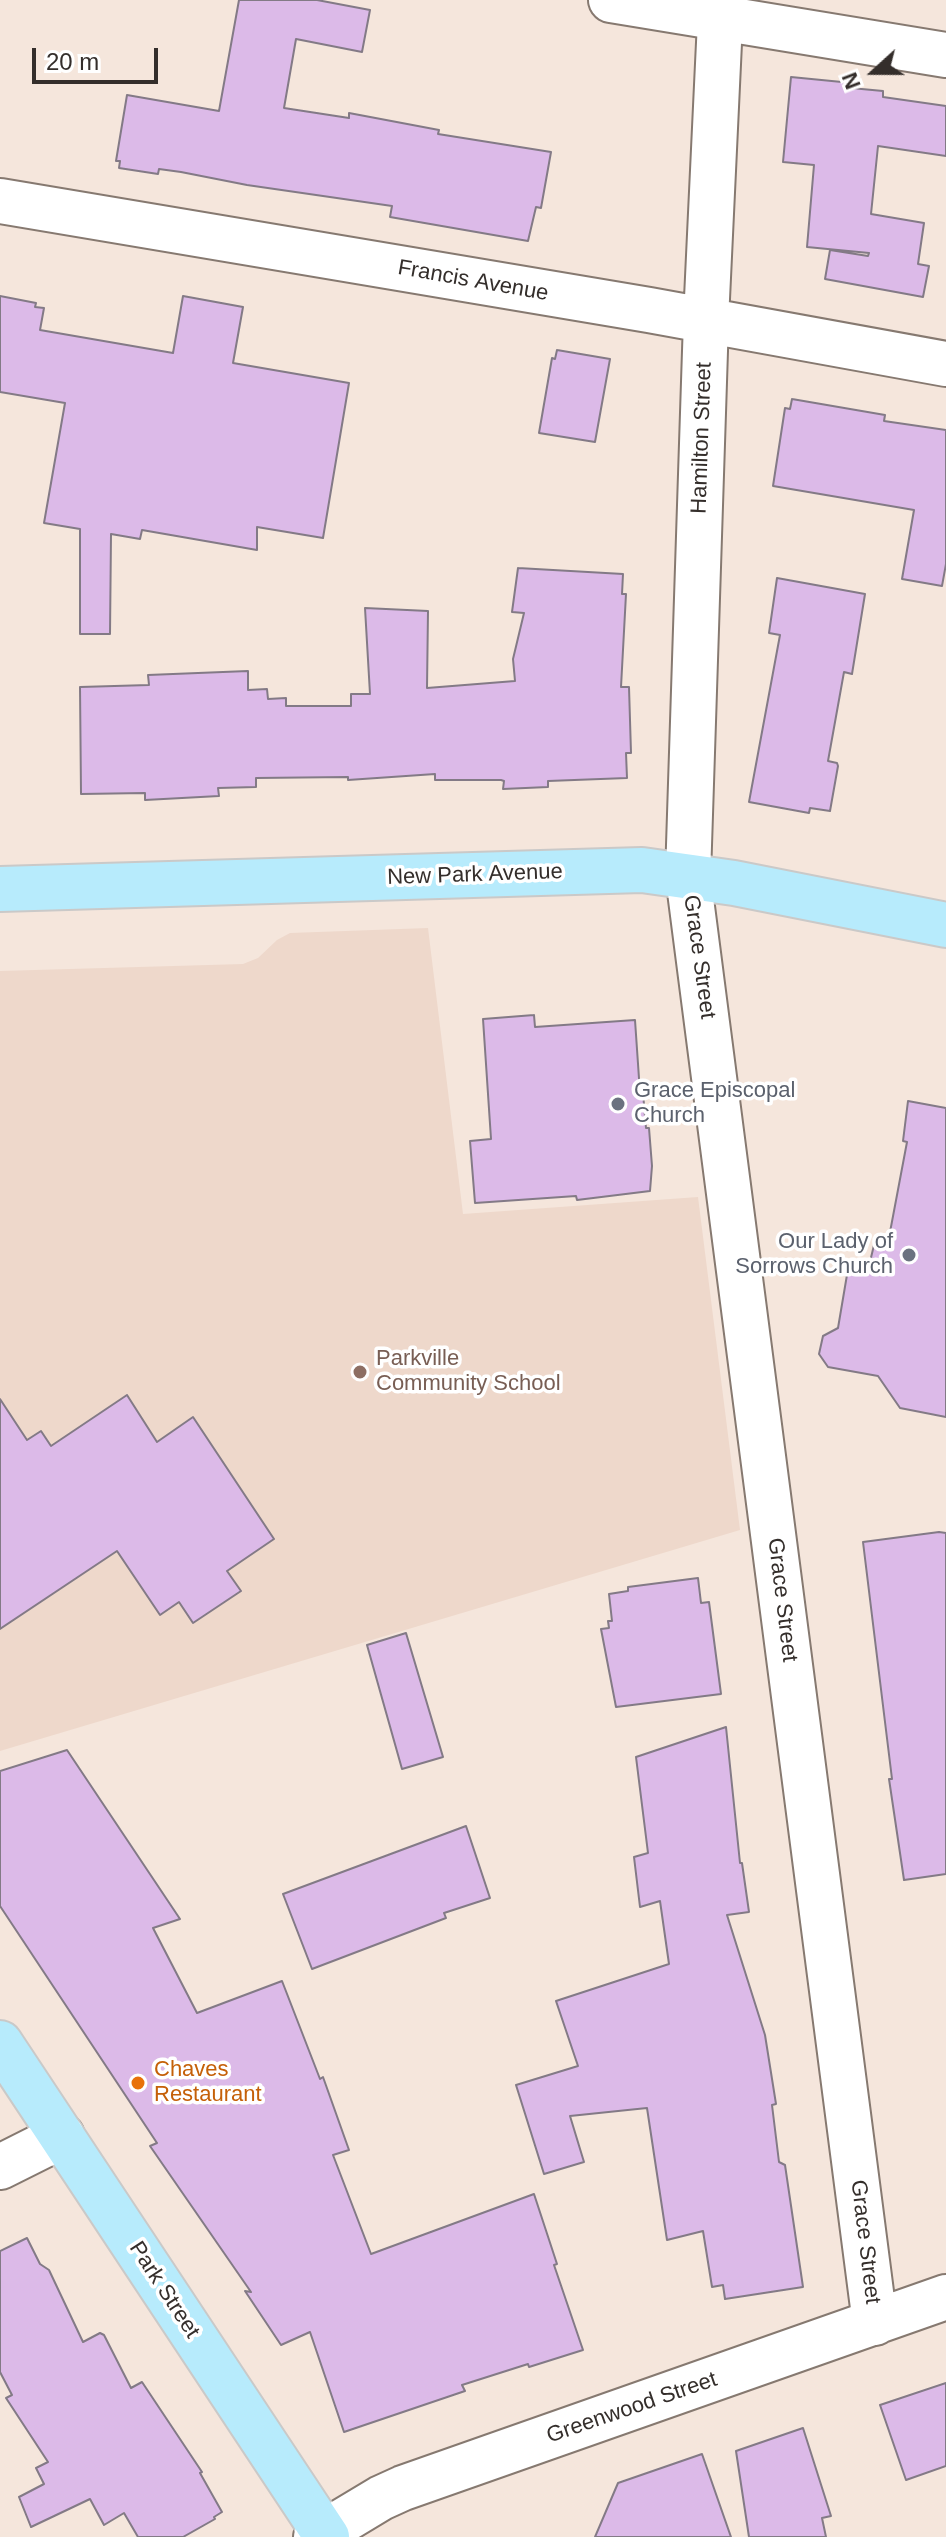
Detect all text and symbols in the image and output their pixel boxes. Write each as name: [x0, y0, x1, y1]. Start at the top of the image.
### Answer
scale bar: [36, 32, 162, 82]
north arrow: [834, 32, 914, 112]
text: 20 m: [46, 48, 99, 75]
text: N: [837, 69, 866, 93]
street label: Francis Avenue: [396, 255, 550, 307]
street label: Hamilton Street: [686, 362, 718, 514]
street label: New Park Avenue: [387, 859, 563, 891]
street label: Grace Street: [677, 893, 721, 1021]
place label: Grace Episcopal Church: [634, 1078, 795, 1130]
marker: Grace Episcopal Church: [609, 1095, 627, 1113]
place label: Our Lady of Sorrows Church: [735, 1229, 893, 1280]
marker: Our Lady of Sorrows Church: [900, 1246, 918, 1264]
place label: Parkville Community School: [376, 1346, 561, 1398]
marker: Parkville Community School: [351, 1363, 369, 1381]
street label: Grace Street: [761, 1536, 803, 1664]
place label: Chaves Restaurant: [154, 2057, 262, 2108]
marker: Chaves Restaurant: [129, 2074, 147, 2092]
street label: Grace Street: [844, 2178, 886, 2306]
street label: Park Street: [123, 2237, 205, 2343]
street label: Greenwood Street: [543, 2366, 721, 2450]

